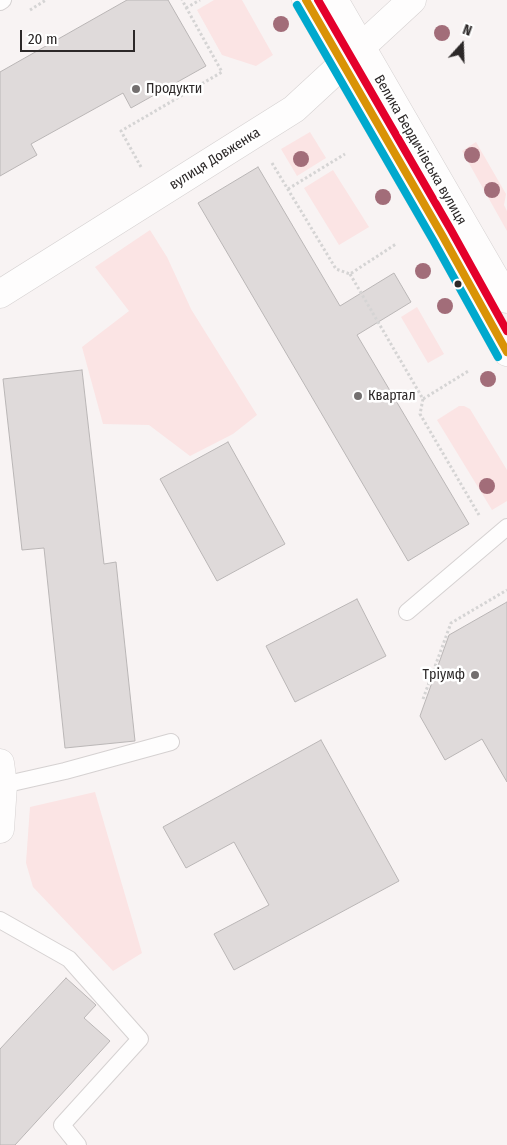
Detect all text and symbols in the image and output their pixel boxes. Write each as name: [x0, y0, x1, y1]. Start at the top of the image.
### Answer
scale bar: [22, 20, 138, 52]
north arrow: [437, 20, 487, 70]
text: N: [460, 21, 474, 40]
text: 20 m: [28, 30, 58, 48]
street label: Велика Бердичівська вулиця: [370, 72, 470, 228]
place label: Продукти: [146, 81, 202, 97]
marker: Продукти: [130, 83, 142, 95]
street label: вулиця Довженка: [167, 124, 263, 194]
unlabelled marker: [453, 279, 463, 289]
place label: Квартал: [368, 388, 416, 404]
marker: Квартал: [352, 390, 364, 402]
place label: Тріумф: [423, 667, 465, 683]
marker: Тріумф: [469, 669, 481, 681]

